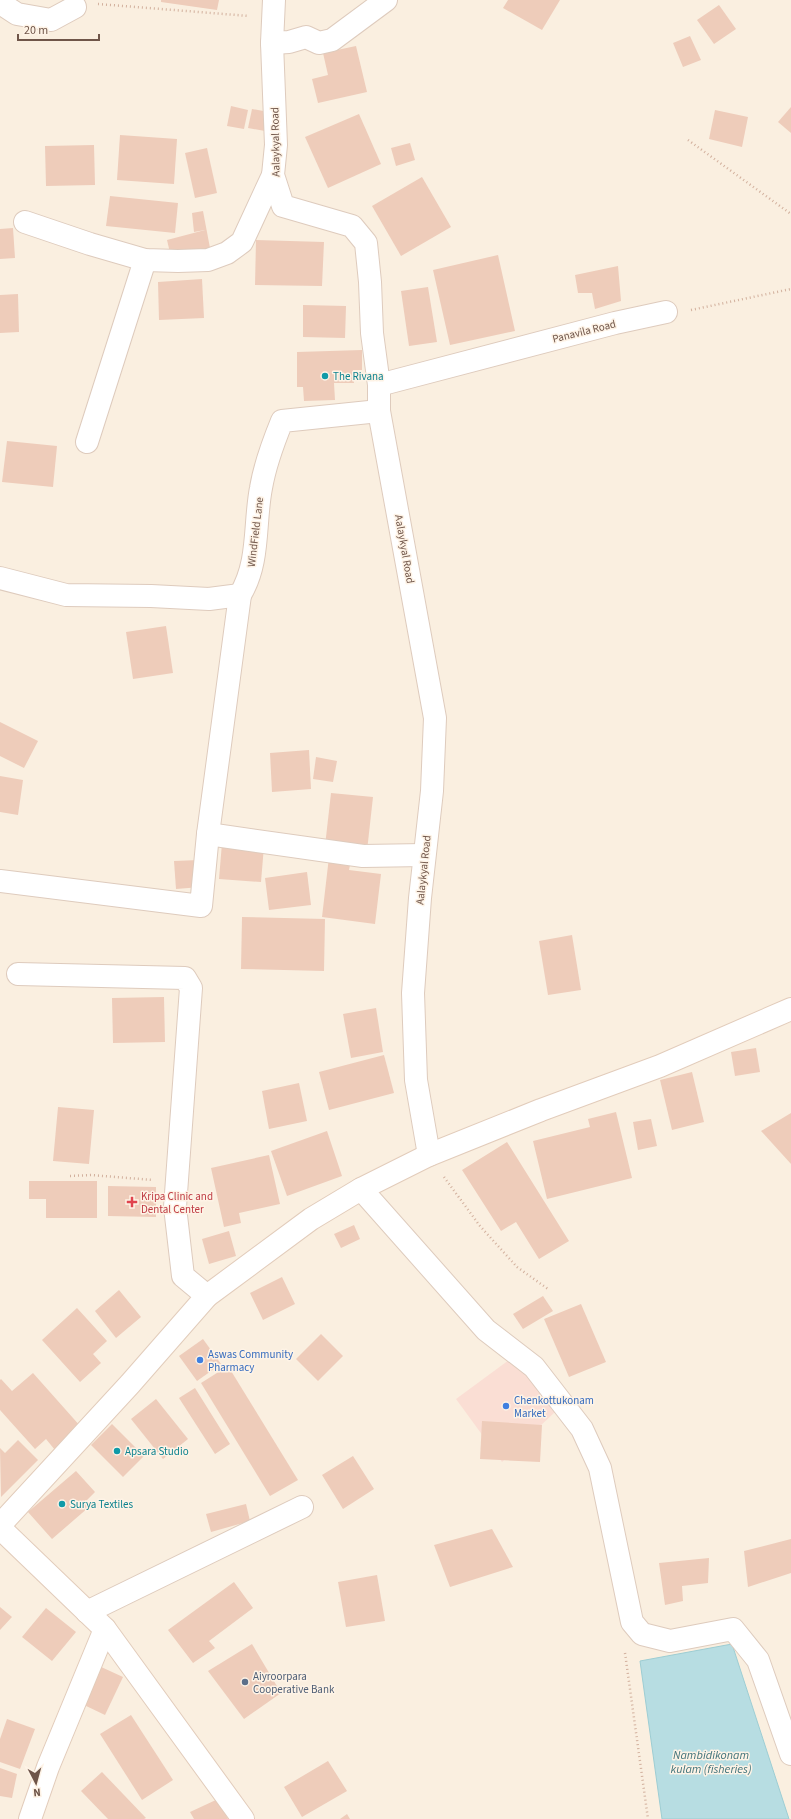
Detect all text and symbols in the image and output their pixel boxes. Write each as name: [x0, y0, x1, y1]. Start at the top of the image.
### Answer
scale bar: [18, 16, 99, 42]
text: 20 m: [24, 22, 48, 39]
street label: Aalaykyal Road: [267, 107, 284, 177]
street label: Panavila Road: [551, 316, 617, 347]
place label: The Rivana: [333, 369, 384, 384]
marker: The Rivana: [320, 371, 330, 381]
street label: WindField Lane: [244, 496, 267, 568]
street label: Aalaykyal Road: [391, 513, 418, 585]
street label: Aalaykyal Road: [412, 835, 435, 906]
place label: Kripa Clinic and Dental Center: [141, 1189, 213, 1217]
marker: Kripa Clinic and Dental Center: [126, 1196, 138, 1208]
place label: Aswas Community Pharmacy: [208, 1347, 293, 1375]
marker: Aswas Community Pharmacy: [195, 1355, 205, 1365]
place label: Chenkottukonam Market: [514, 1393, 594, 1421]
marker: Chenkottukonam Market: [501, 1401, 511, 1411]
place label: Apsara Studio: [125, 1444, 189, 1459]
marker: Apsara Studio: [112, 1446, 122, 1456]
place label: Surya Textiles: [70, 1497, 133, 1512]
marker: Surya Textiles: [57, 1499, 67, 1509]
place label: Aiyroorpara Cooperative Bank: [253, 1669, 335, 1697]
marker: Aiyroorpara Cooperative Bank: [240, 1677, 250, 1687]
water label: Nambidikonam kulam (fisheries): [671, 1747, 751, 1778]
north arrow: [16, 1763, 56, 1803]
text: N: [33, 1785, 41, 1800]

